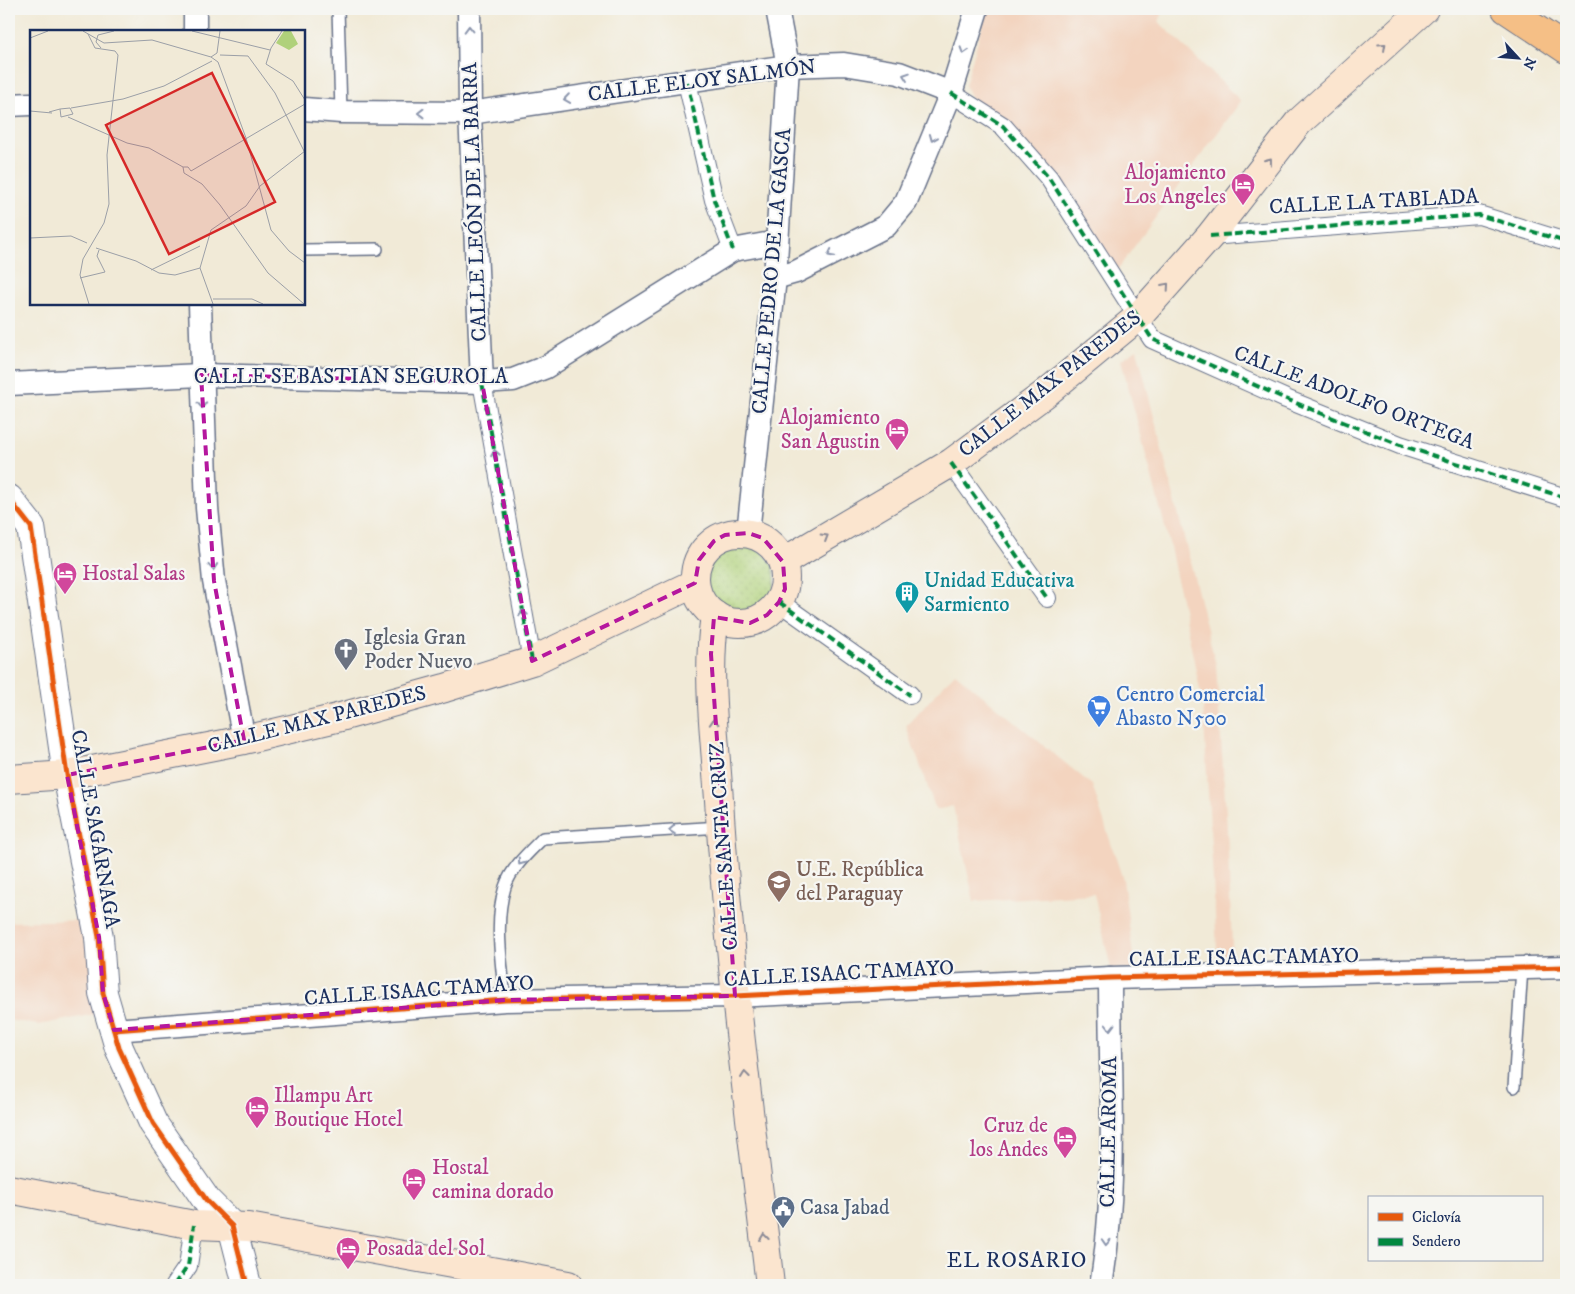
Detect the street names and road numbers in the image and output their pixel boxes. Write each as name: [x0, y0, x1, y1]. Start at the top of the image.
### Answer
street label: CALLE ELOY SALMÓN: [586, 52, 817, 108]
street label: CALLE LEÓN DE LA BARRA: [455, 61, 493, 342]
street label: CALLE PEDRO DE LA GASCA: [747, 126, 798, 415]
street label: CALLE LA TABLADA: [1269, 183, 1480, 220]
street label: CALLE MAX PAREDES: [954, 305, 1146, 463]
street label: CALLE ADOLFO ORTEGA: [1230, 340, 1479, 456]
street label: CALLE SEBASTIAN SEGUROLA: [194, 364, 509, 390]
street label: CALLE MAX PAREDES: [205, 680, 429, 760]
street label: CALLE SAGÁRNAGA: [65, 727, 127, 931]
street label: CALLE SANTA CRUZ: [704, 741, 744, 951]
street label: CALLE ISAAC TAMAYO: [1129, 943, 1359, 973]
street label: CALLE ISAAC TAMAYO: [723, 955, 955, 993]
street label: CALLE ISAAC TAMAYO: [303, 970, 535, 1012]
street label: CALLE AROMA: [1095, 1055, 1123, 1208]

